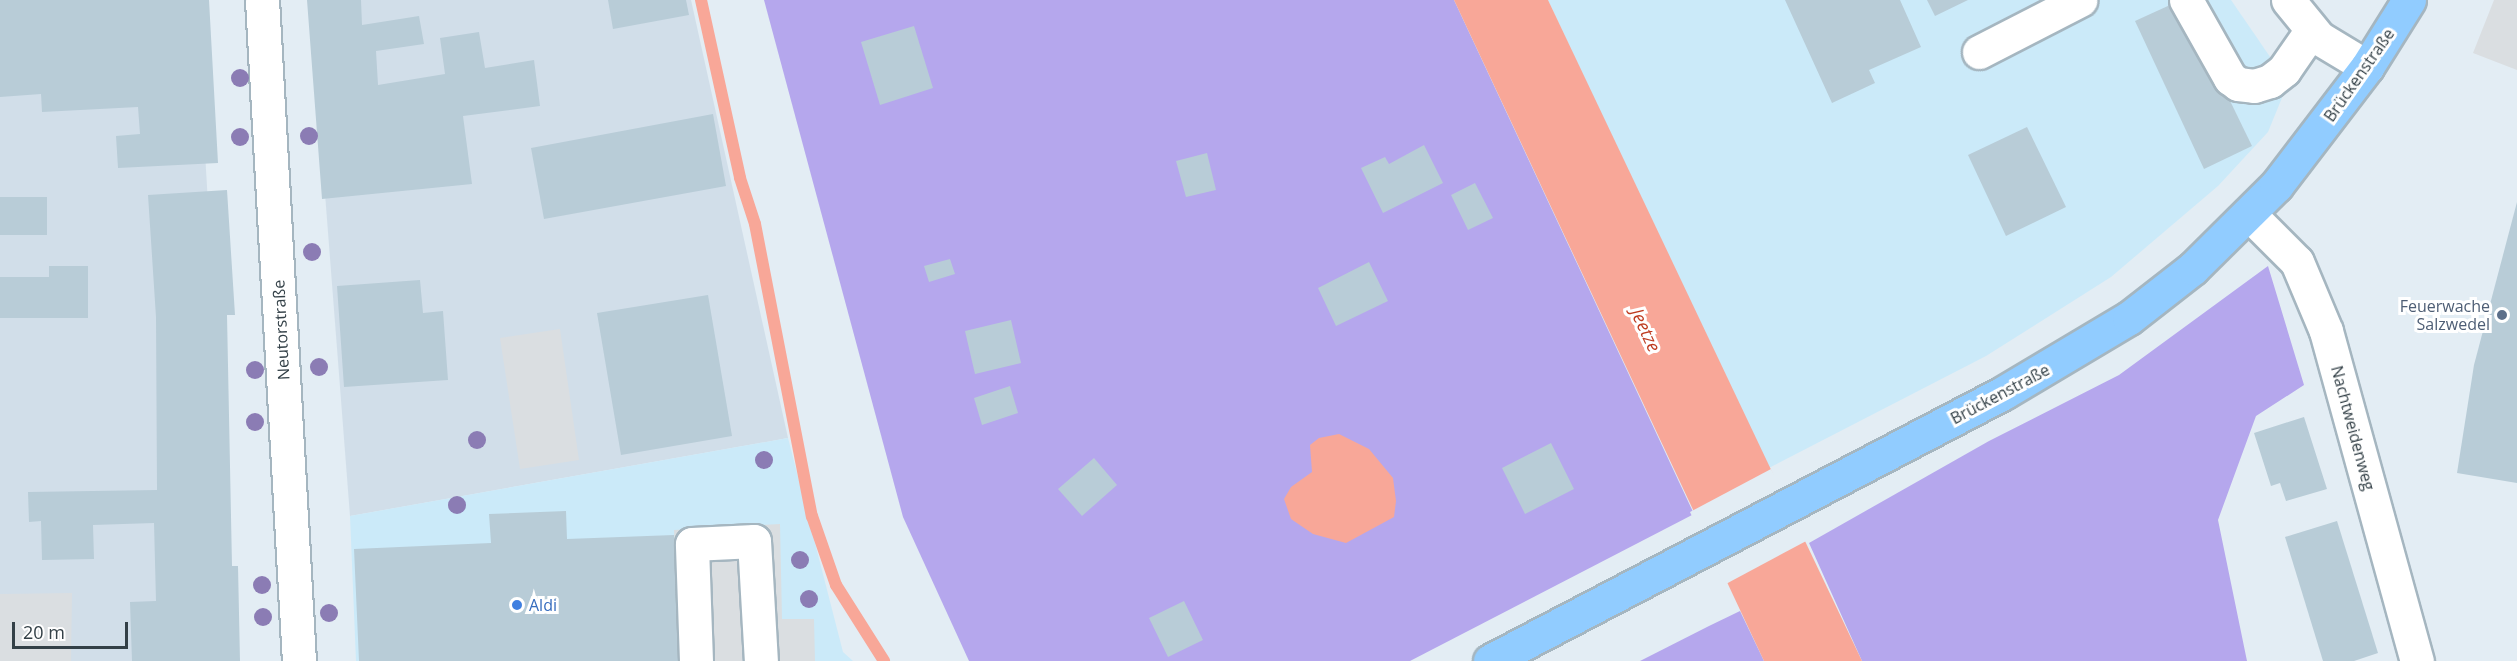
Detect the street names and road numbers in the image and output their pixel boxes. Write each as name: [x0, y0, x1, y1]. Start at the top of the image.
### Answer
street label: Brückenstraße: [2320, 25, 2398, 125]
street label: Neutorstraße: [269, 279, 293, 381]
street label: Brückenstraße: [1947, 360, 2053, 428]
street label: Nachtweidenweg: [2327, 364, 2379, 492]

